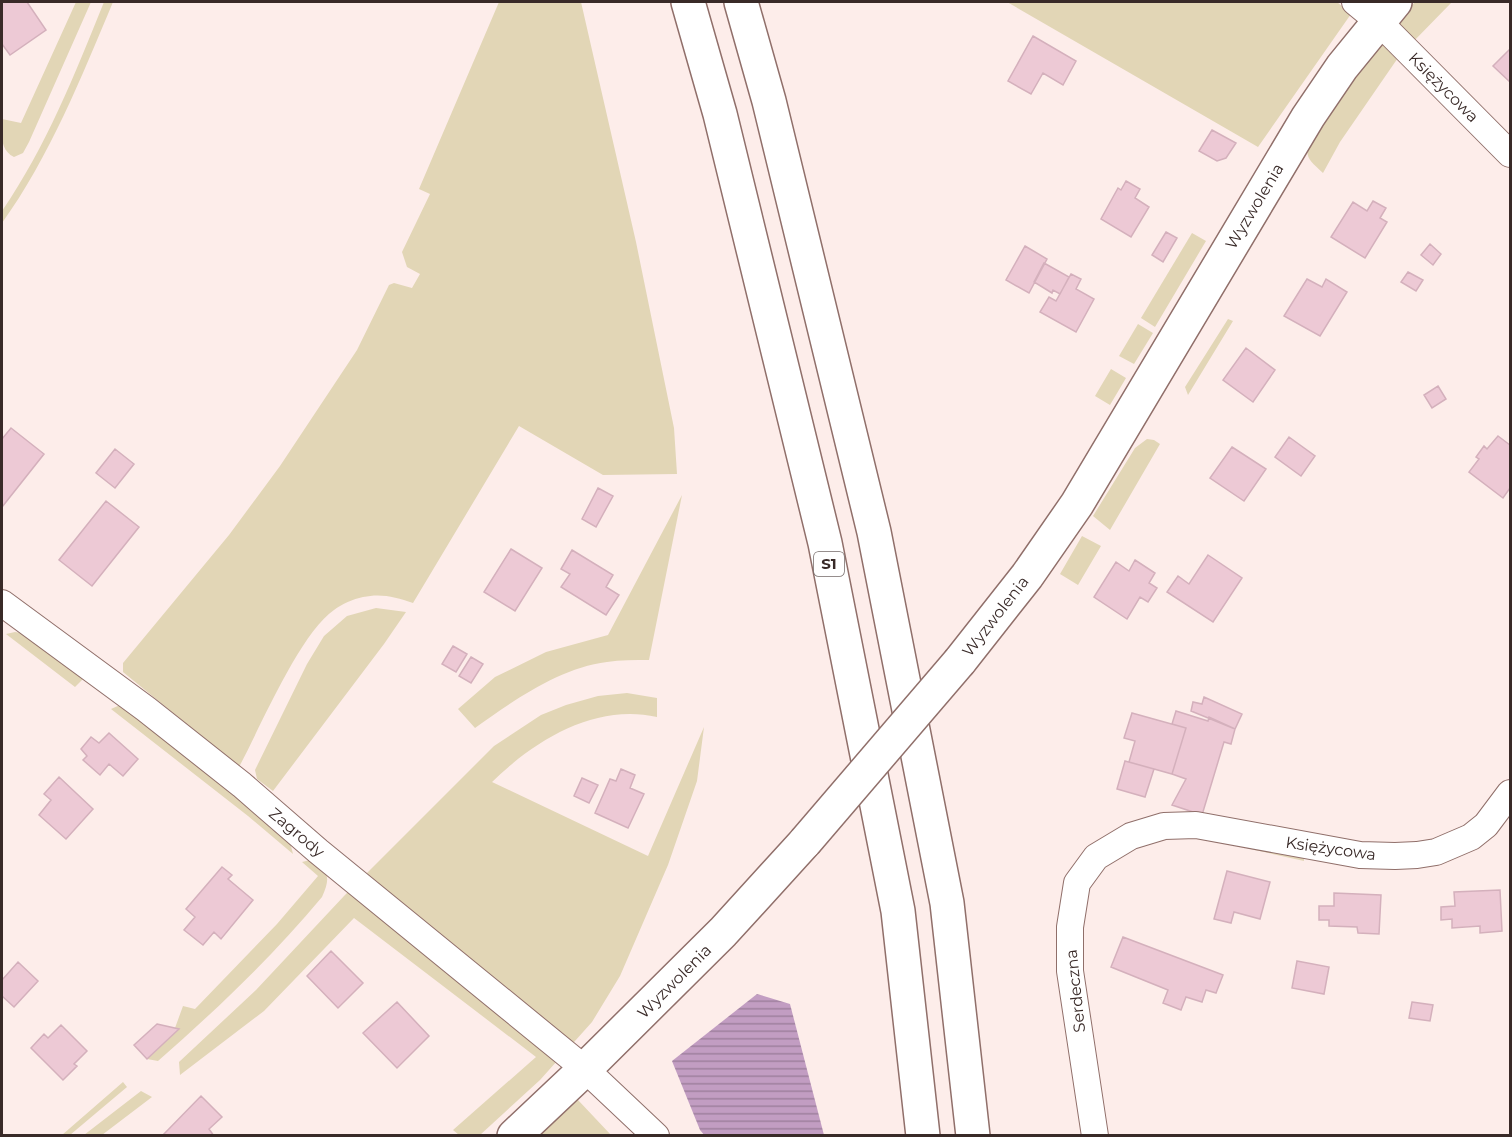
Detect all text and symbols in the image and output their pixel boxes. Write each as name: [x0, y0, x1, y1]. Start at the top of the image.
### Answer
street label: Księżycowa: [1405, 48, 1483, 126]
street label: Wyzwolenia: [1221, 160, 1287, 253]
road number: S1: [814, 552, 844, 576]
street label: Wyzwolenia: [958, 572, 1033, 660]
street label: Zagrody: [265, 804, 329, 861]
street label: Księżycowa: [1285, 833, 1377, 864]
street label: Wyzwolenia: [633, 940, 715, 1022]
street label: Serdeczna: [1062, 948, 1089, 1033]

